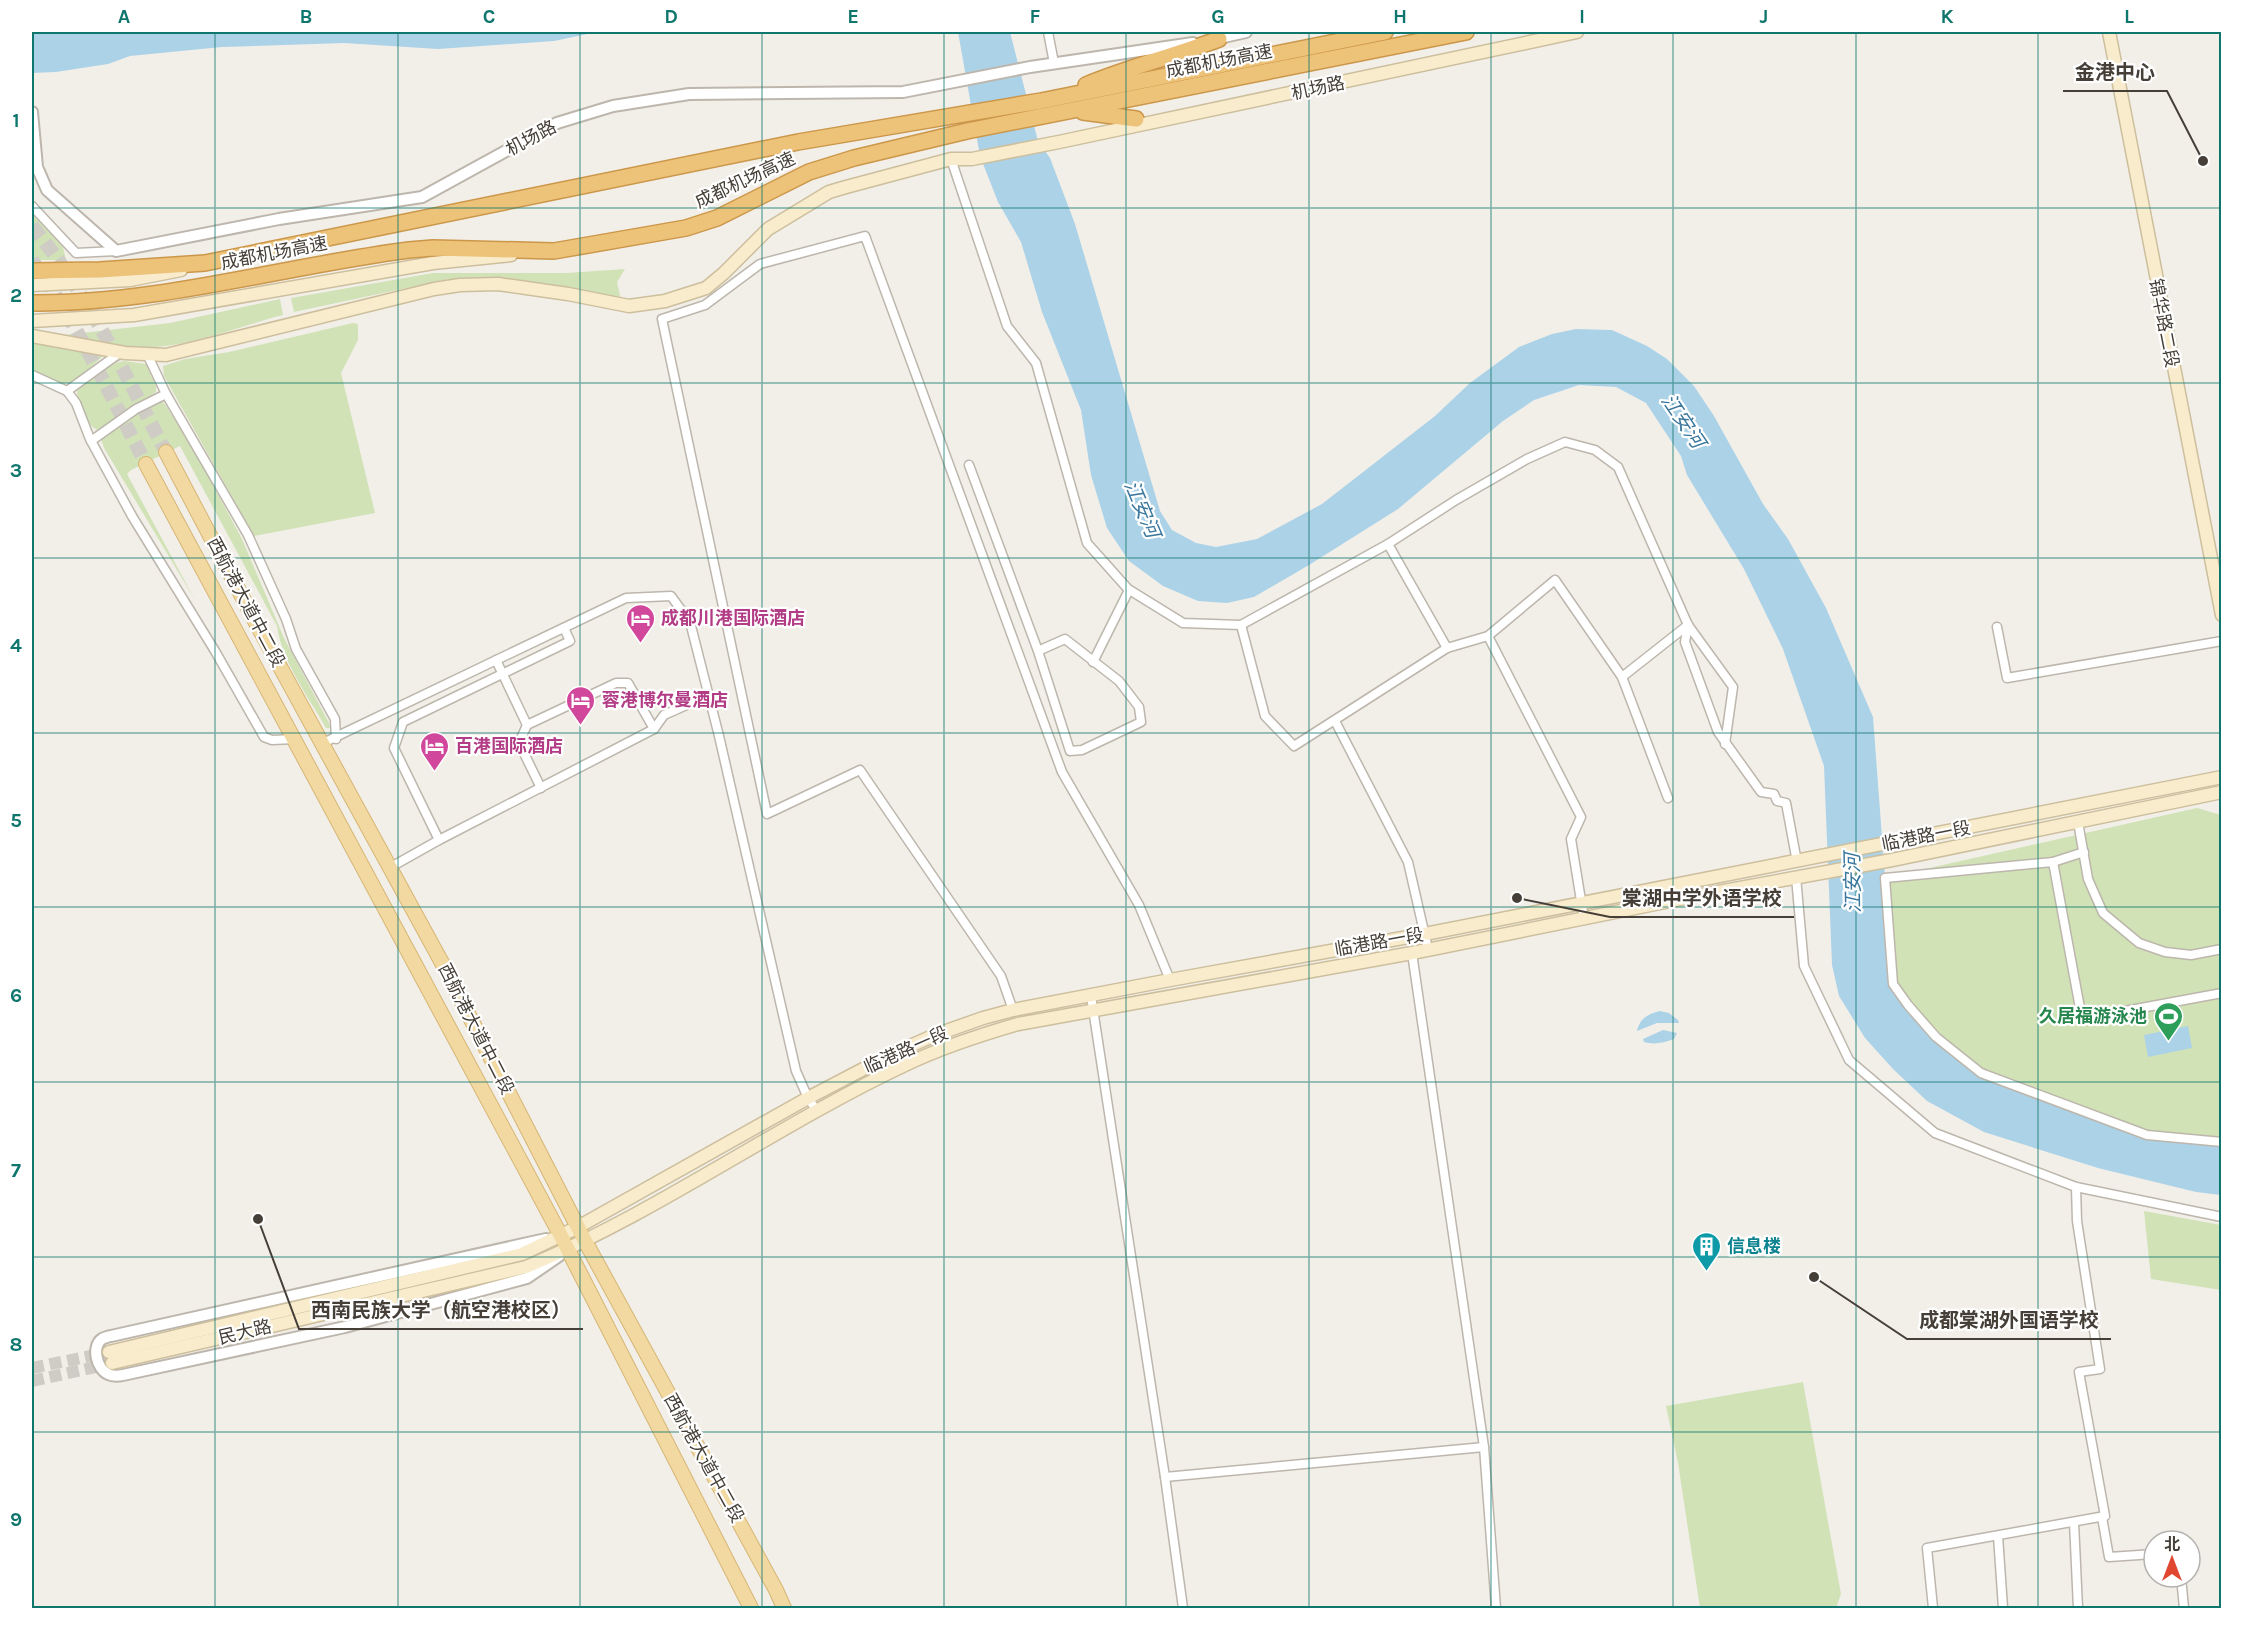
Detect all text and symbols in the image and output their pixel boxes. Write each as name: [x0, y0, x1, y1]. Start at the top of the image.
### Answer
text: A: [118, 5, 131, 28]
text: B: [300, 5, 312, 28]
text: C: [483, 5, 495, 28]
text: D: [664, 5, 678, 28]
text: E: [847, 5, 859, 28]
text: F: [1030, 5, 1041, 28]
text: G: [1211, 5, 1225, 28]
text: H: [1393, 5, 1407, 28]
text: I: [1579, 5, 1585, 28]
text: J: [1760, 5, 1768, 28]
text: K: [1940, 5, 1954, 28]
text: L: [2124, 5, 2134, 28]
street label: 成都机场高速: [1164, 40, 1274, 82]
callout: 金港中心: [2063, 53, 2167, 91]
text: 金港中心: [2075, 61, 2155, 84]
street label: 机场路: [1289, 72, 1347, 104]
text: 1: [12, 109, 20, 132]
street label: 机场路: [502, 116, 560, 160]
street label: 成都机场高速: [691, 147, 799, 213]
street label: 成都机场高速: [219, 232, 329, 274]
street label: 锦华路二段: [2145, 277, 2183, 369]
text: 2: [10, 284, 22, 307]
water label: 江安河: [1657, 390, 1712, 456]
text: 3: [10, 459, 22, 482]
water label: 江安河: [1120, 477, 1166, 545]
street label: 西航港大道中二段: [202, 533, 290, 671]
hotel icon: 成都川港国际酒店: [624, 602, 656, 644]
place label: 成都川港国际酒店: [661, 607, 805, 629]
text: 4: [10, 634, 22, 657]
hotel icon: 蓉港博尔曼酒店: [565, 684, 597, 726]
place label: 蓉港博尔曼酒店: [601, 689, 728, 711]
hotel icon: 百港国际酒店: [418, 730, 450, 772]
place label: 百港国际酒店: [455, 735, 563, 757]
text: 5: [10, 809, 22, 832]
street label: 临港路一段: [1880, 817, 1972, 855]
water label: 江安河: [1841, 849, 1865, 913]
callout: 棠湖中学外语学校: [1610, 879, 1794, 917]
text: 棠湖中学外语学校: [1622, 887, 1782, 910]
street label: 临港路一段: [1333, 923, 1425, 961]
street label: 西航港大道中二段: [434, 960, 518, 1098]
text: 6: [10, 984, 22, 1007]
sports icon: 久居福游泳池: [2152, 1000, 2184, 1042]
place label: 久居福游泳池: [2039, 1005, 2147, 1027]
street label: 临港路一段: [860, 1022, 952, 1078]
text: 7: [11, 1159, 21, 1182]
building icon: 信息楼: [1690, 1230, 1722, 1272]
place label: 信息楼: [1727, 1235, 1781, 1257]
callout: 西南民族大学（航空港校区）: [299, 1291, 583, 1329]
text: 西南民族大学（航空港校区）: [311, 1299, 571, 1322]
callout: 成都棠湖外国语学校: [1907, 1301, 2111, 1339]
text: 成都棠湖外国语学校: [1919, 1309, 2099, 1332]
street label: 民大路: [216, 1315, 274, 1349]
text: 8: [10, 1333, 22, 1356]
street label: 西航港大道中二段: [659, 1390, 749, 1526]
text: 9: [10, 1508, 22, 1531]
north arrow: [2142, 1529, 2202, 1589]
text: 北: [2164, 1535, 2180, 1554]

